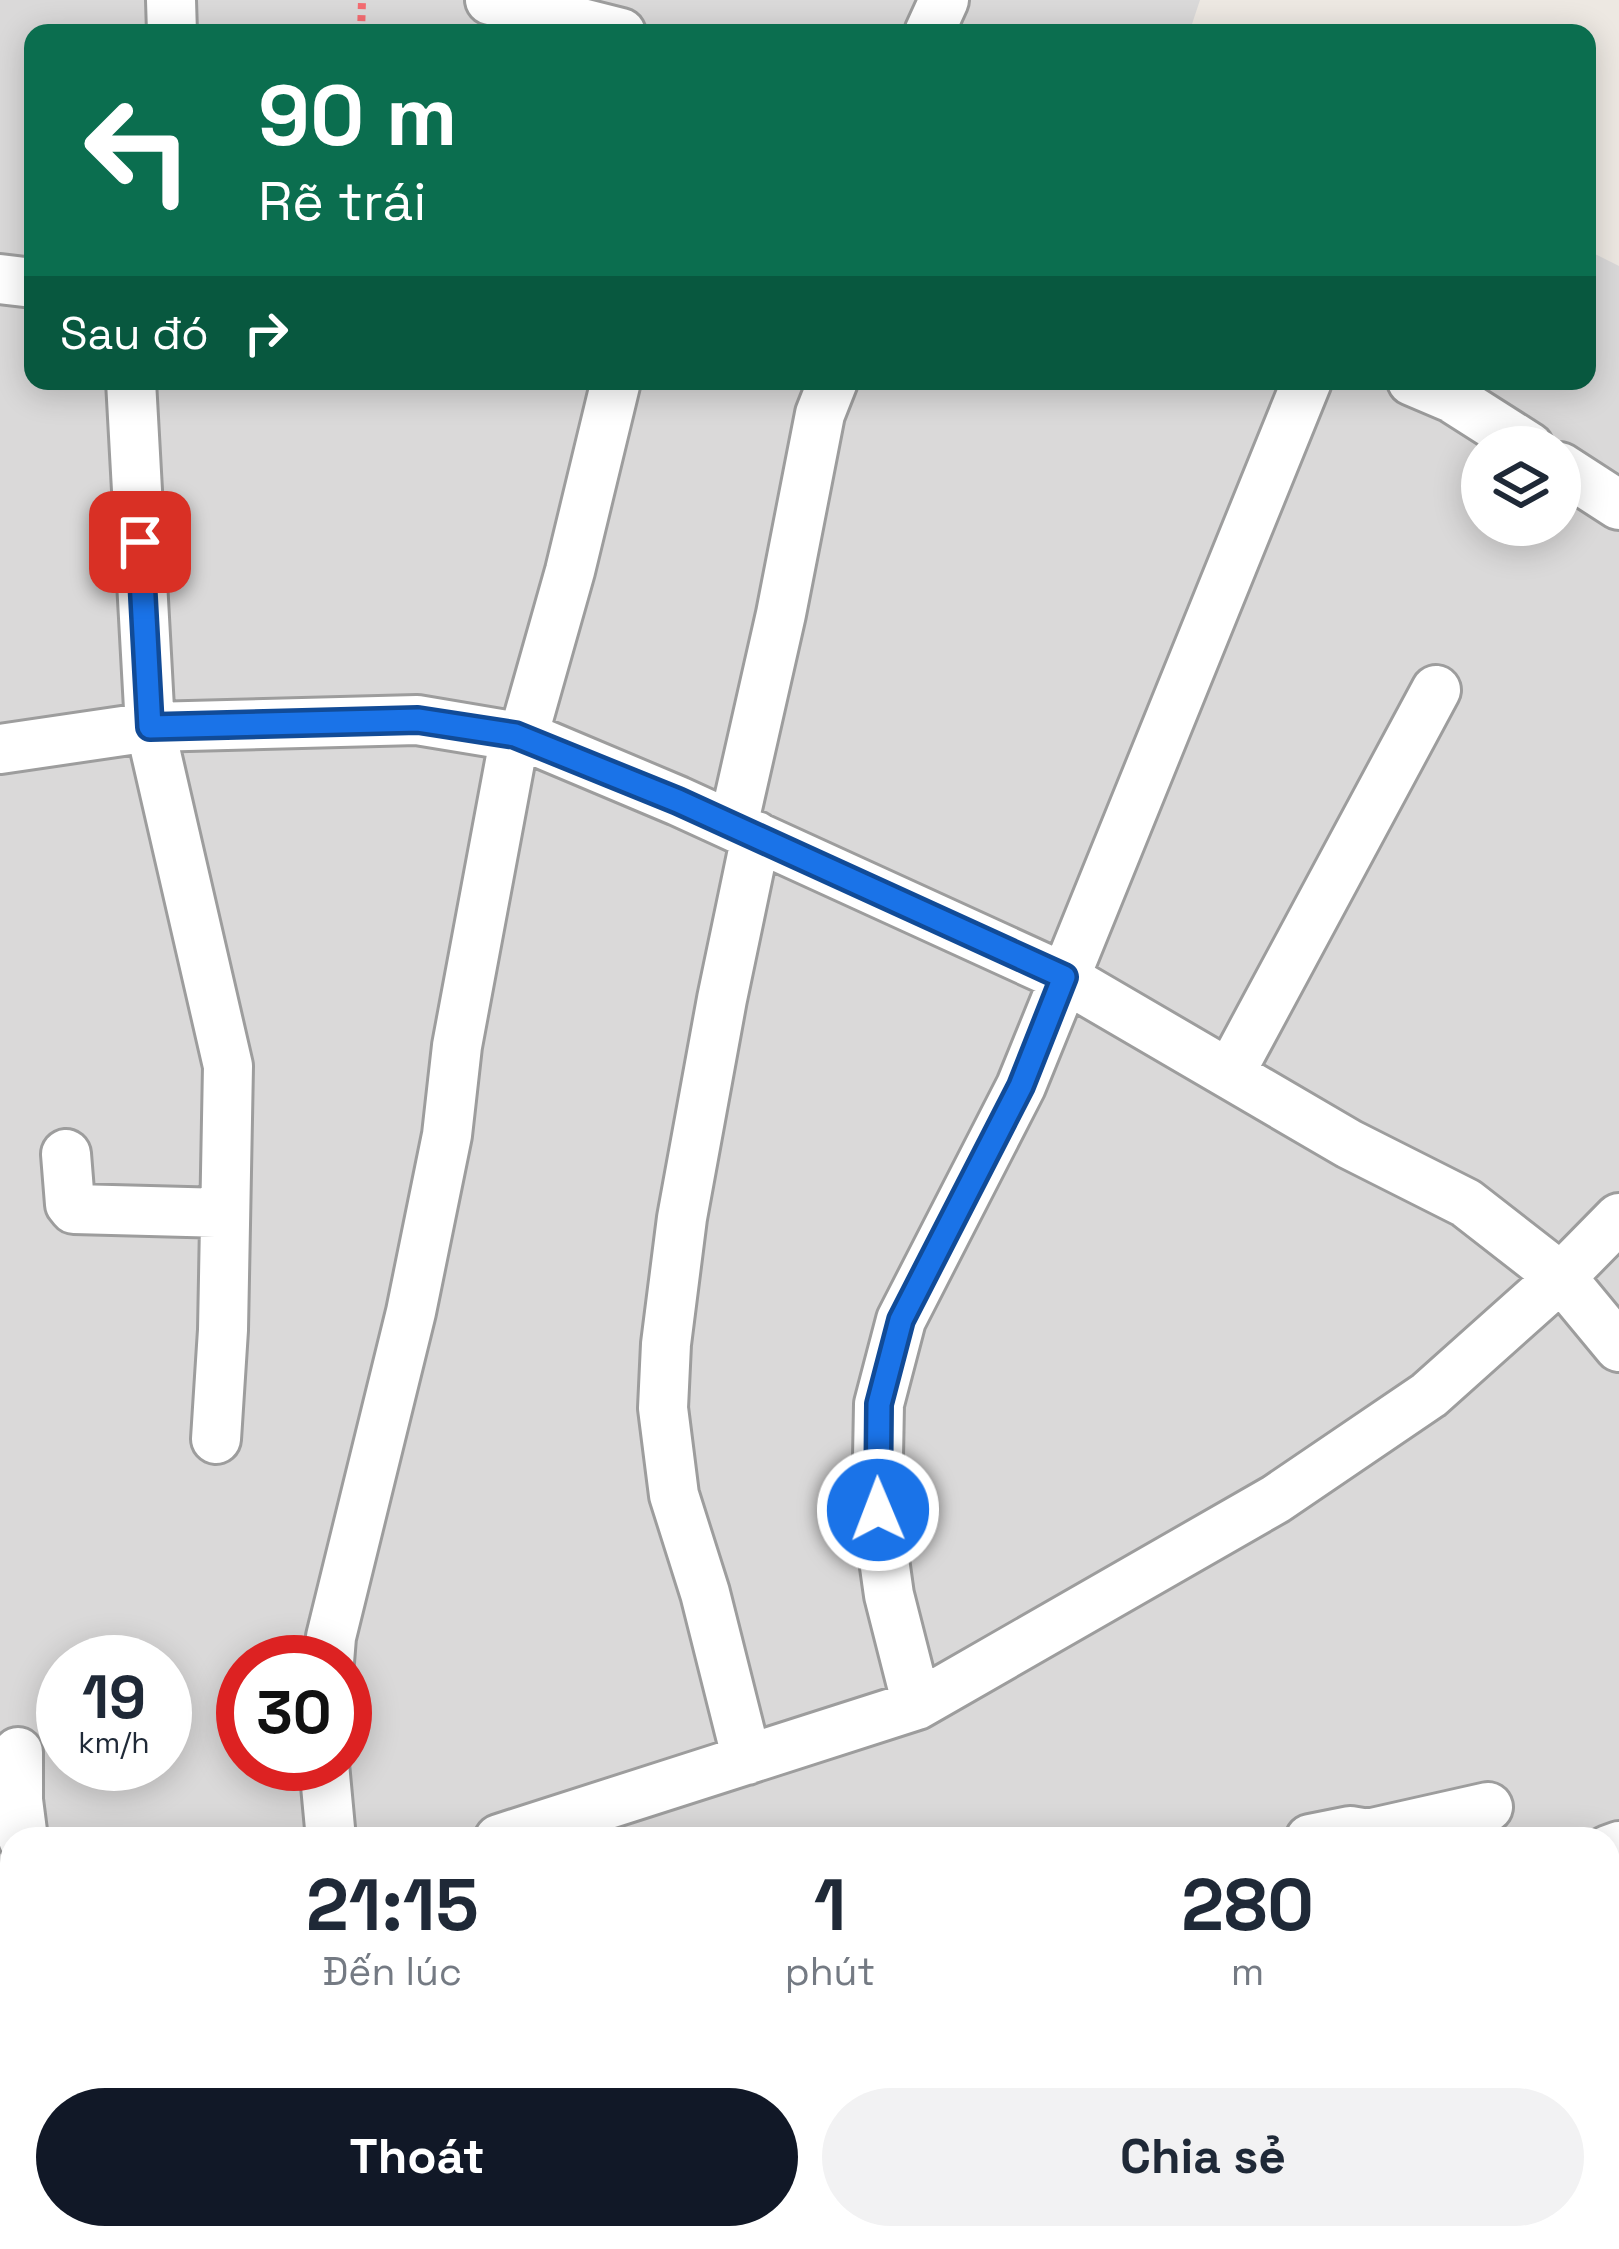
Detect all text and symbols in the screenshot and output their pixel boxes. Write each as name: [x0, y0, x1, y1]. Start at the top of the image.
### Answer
text: 90 m: [258, 62, 457, 170]
icon: left: [60, 72, 216, 228]
text: Rẽ trái: [258, 167, 426, 236]
icon: right: [233, 300, 299, 366]
text: Sau đó: [60, 305, 209, 362]
map controls: [1461, 426, 1581, 546]
button: layers: [1461, 426, 1581, 546]
pin: [89, 491, 191, 593]
icon: arrive: [107, 509, 173, 575]
position arrow: [815, 1447, 941, 1573]
speed limit sign: 30: [216, 1635, 372, 1791]
text: 19: [82, 1659, 146, 1736]
text: km/h: [78, 1723, 150, 1762]
text: 21:15: [306, 1859, 479, 1951]
text: 1: [814, 1859, 846, 1951]
text: 280: [1181, 1859, 1314, 1951]
text: Đến lúc: [323, 1947, 462, 1996]
text: phút: [785, 1947, 875, 1996]
text: m: [1231, 1947, 1264, 1996]
button: Thoát: [36, 2088, 798, 2226]
button: Chia sẻ: [822, 2088, 1584, 2226]

